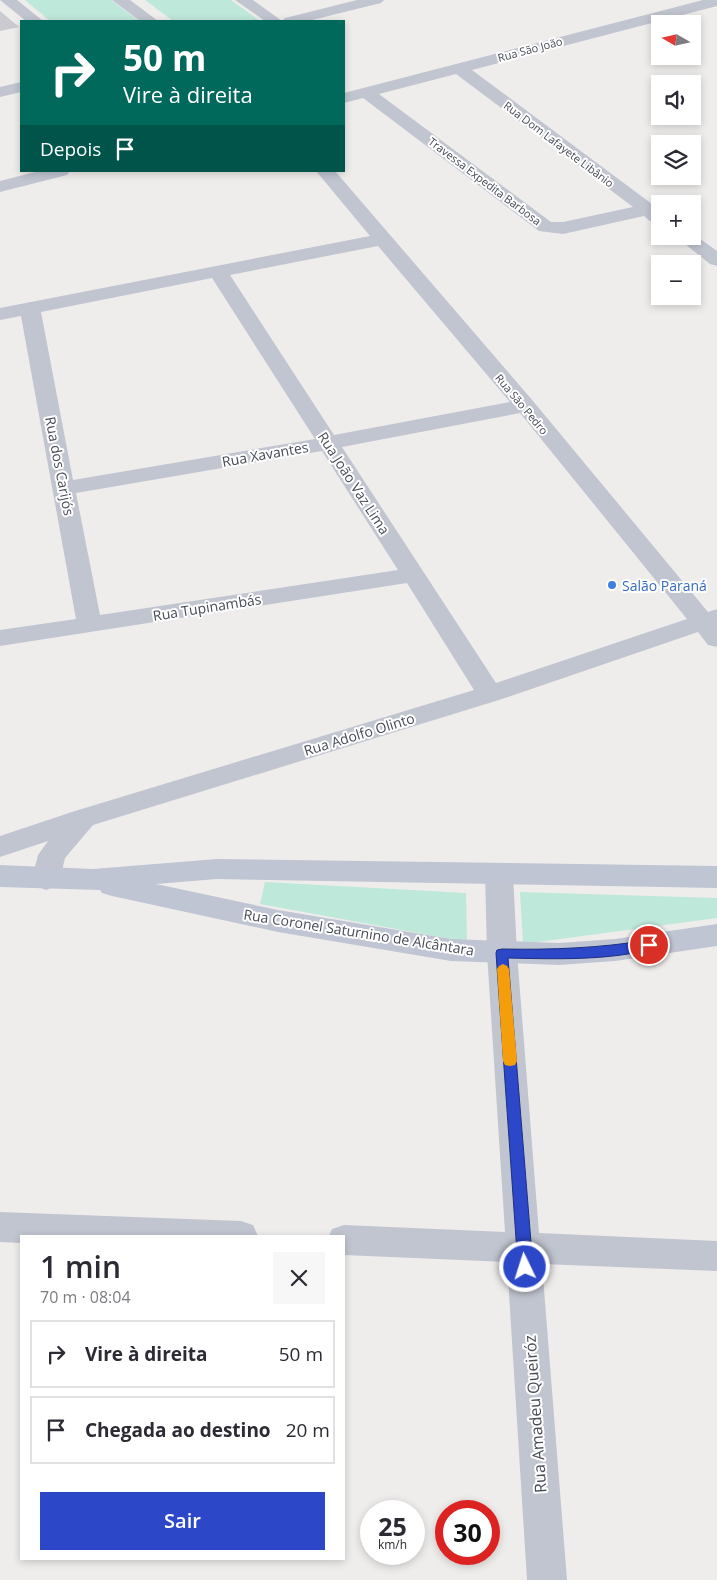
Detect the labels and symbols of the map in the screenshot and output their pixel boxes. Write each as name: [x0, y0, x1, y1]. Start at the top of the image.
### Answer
north arrow: [651, 15, 701, 65]
street label: Rua São João: [496, 33, 564, 65]
street label: Rua Dom Lafayete Libânio: [501, 98, 617, 191]
street label: Travessa Expedita Barbosa: [426, 134, 544, 228]
street label: Rua São Pedro: [492, 371, 552, 438]
street label: Rua dos Carijós: [41, 415, 79, 517]
street label: Rua João Vaz Lima: [314, 428, 394, 538]
street label: Rua Xavantes: [220, 437, 310, 471]
place label: Salão Paraná: [622, 576, 707, 595]
marker: Salão Paraná: [606, 579, 618, 591]
street label: Rua Tupinambás: [151, 589, 263, 625]
street label: Rua Adolfo Olinto: [301, 708, 417, 760]
street label: Rua Coronel Saturnino de Alcântara: [242, 904, 476, 960]
pin: [628, 924, 670, 966]
position arrow: [498, 1240, 550, 1292]
street label: Rua Amadeu Queiróz: [519, 1334, 551, 1494]
speed limit sign: 30: [435, 1500, 500, 1565]

